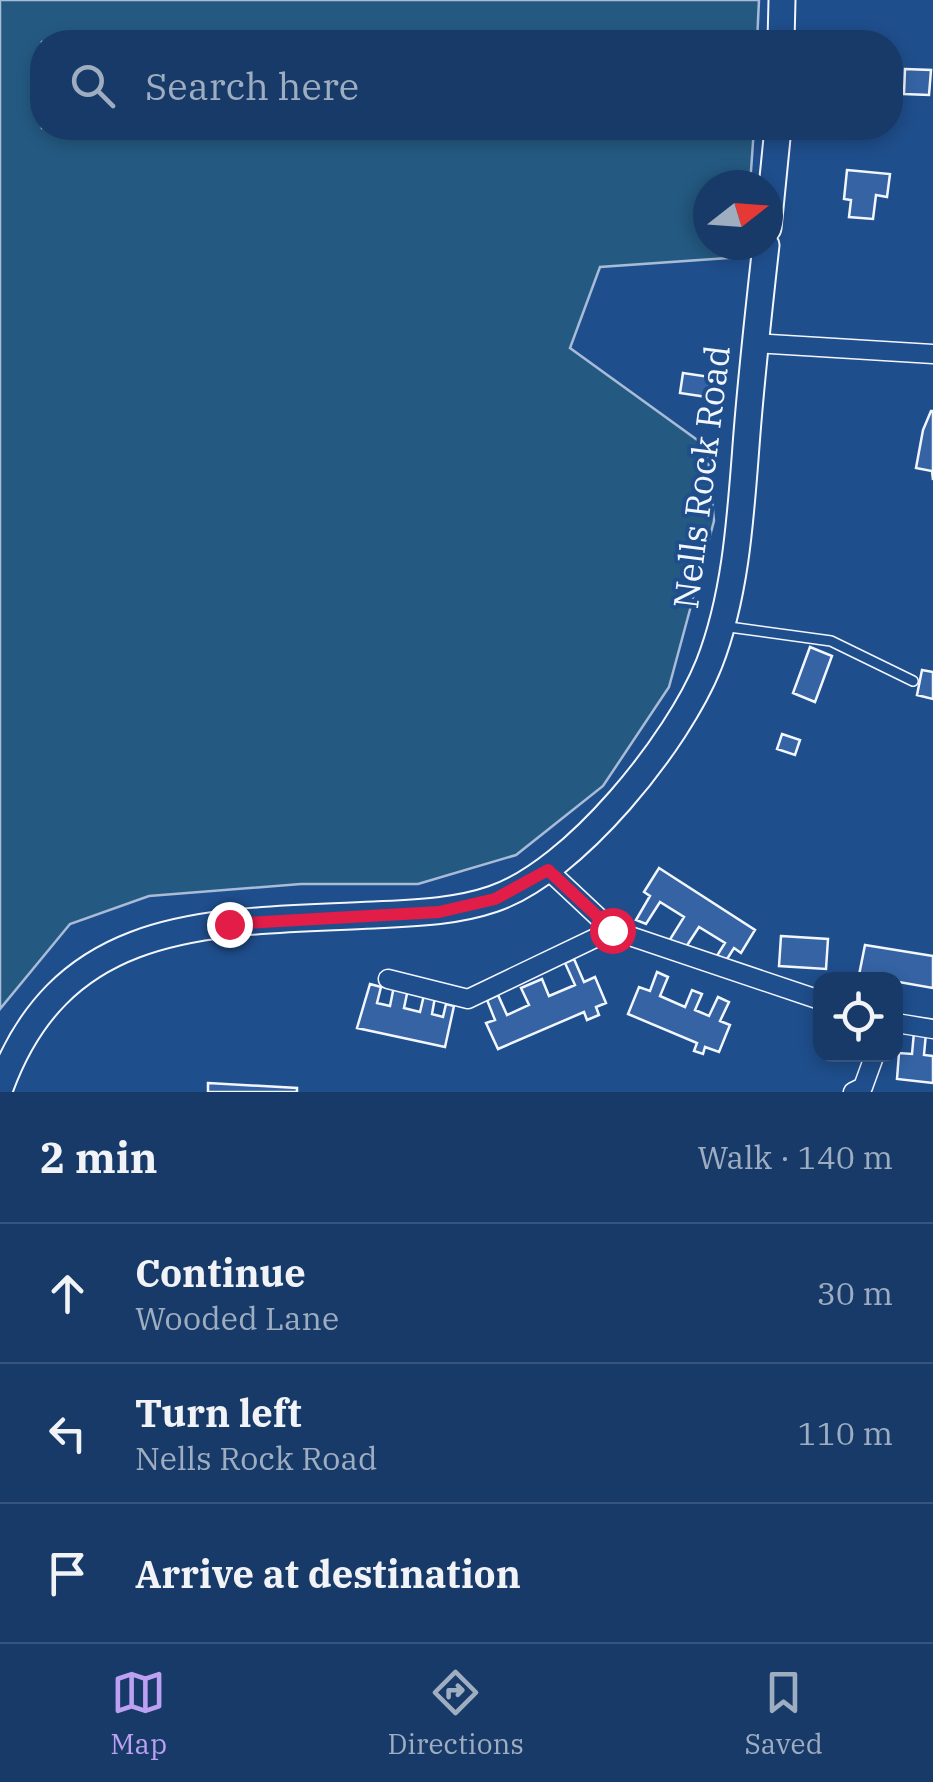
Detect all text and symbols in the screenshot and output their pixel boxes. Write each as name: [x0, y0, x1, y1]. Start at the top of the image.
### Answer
search box: [30, 30, 903, 140]
icon: search: [65, 58, 120, 113]
text: Search here: [145, 61, 359, 110]
north arrow: [693, 170, 783, 260]
street label: Nells Rock Road: [662, 342, 740, 611]
route end: [207, 902, 253, 948]
route start: [590, 908, 636, 954]
map controls: [813, 972, 903, 1062]
button: locate: [813, 972, 903, 1062]
text: 2 min: [40, 1130, 158, 1185]
text: Walk · 140 m: [697, 1136, 893, 1178]
text: Continue: [135, 1248, 306, 1297]
icon: ahead: [40, 1266, 95, 1321]
text: 30 m: [817, 1272, 893, 1314]
text: Wooded Lane: [135, 1297, 339, 1339]
text: Turn left: [135, 1388, 302, 1437]
icon: left: [40, 1406, 95, 1461]
text: 110 m: [797, 1412, 893, 1454]
text: Nells Rock Road: [135, 1437, 377, 1479]
icon: arrive: [40, 1546, 95, 1601]
text: Arrive at destination: [135, 1549, 521, 1598]
tab: Map: [110, 1665, 167, 1762]
tab: Directions: [387, 1665, 524, 1762]
tab: Saved: [744, 1665, 823, 1762]

